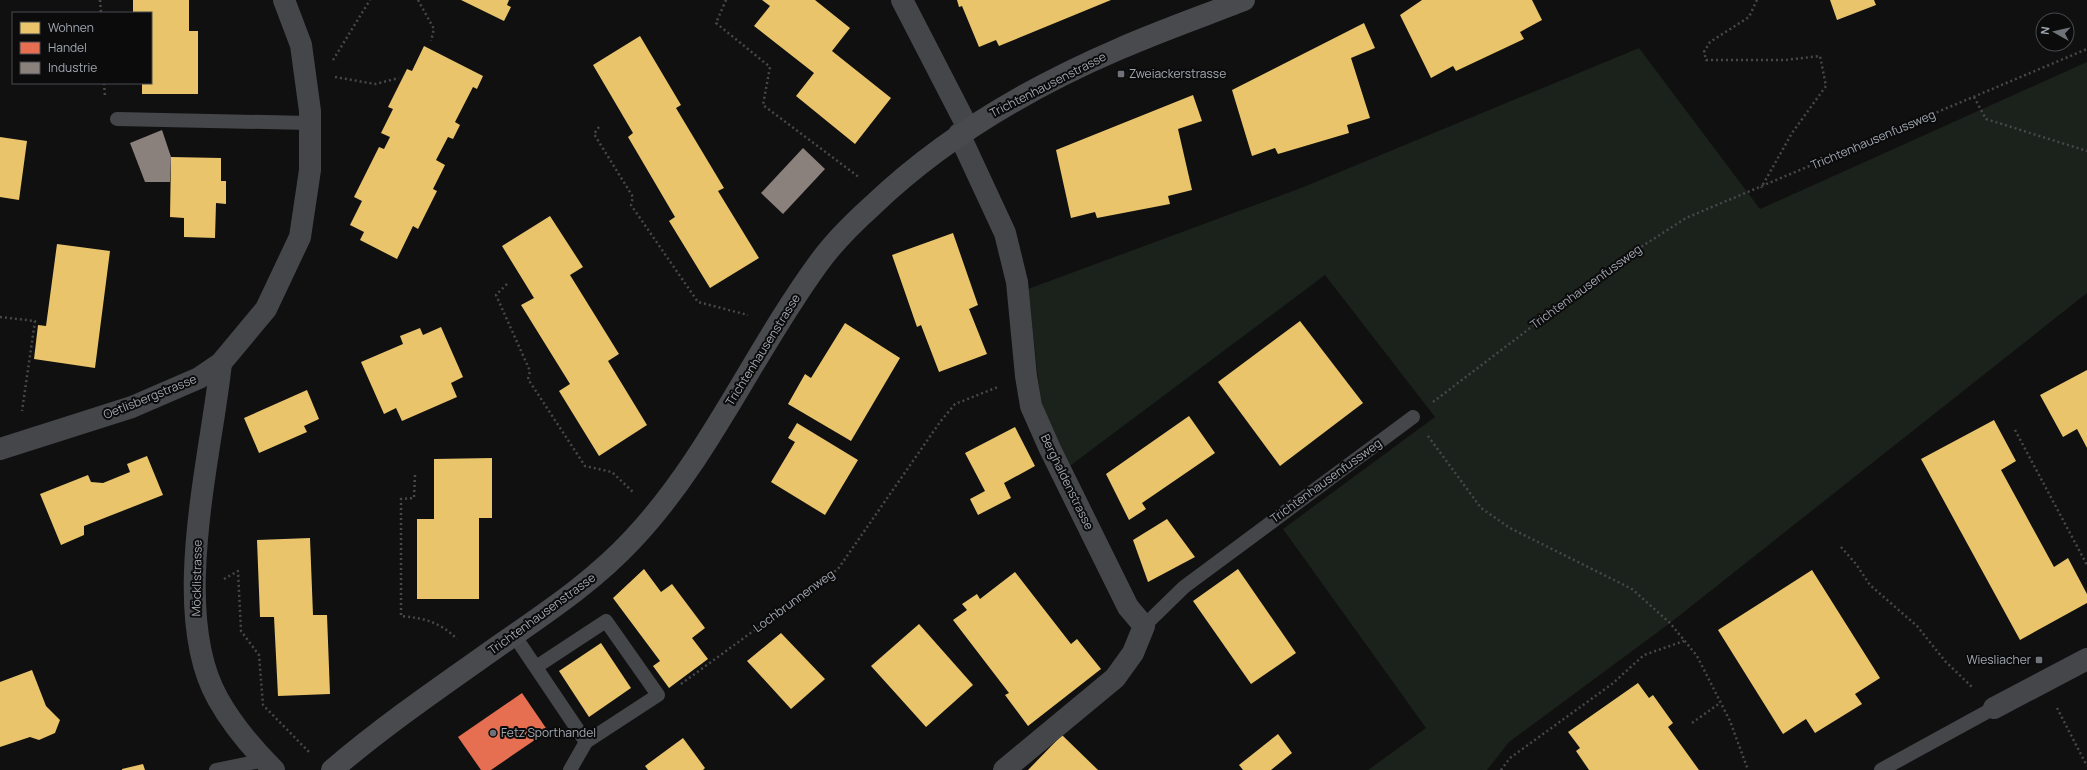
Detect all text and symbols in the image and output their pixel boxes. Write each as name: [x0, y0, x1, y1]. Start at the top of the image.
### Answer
legend: [12, 12, 152, 84]
north arrow: [2035, 12, 2075, 52]
text: Wohnen: [48, 19, 94, 36]
text: N: [2037, 25, 2053, 35]
text: Handel: [48, 39, 87, 56]
street label: Trichtenhausenstrasse: [987, 48, 1109, 121]
text: Industrie: [48, 59, 97, 76]
place label: Zweiackerstrasse: [1129, 65, 1226, 82]
marker: Zweiackerstrasse: [1116, 69, 1126, 79]
street label: Trichtenhausenfussweg: [1808, 106, 1938, 174]
street label: Trichtenhausenfussweg: [1527, 240, 1645, 333]
street label: Trichtenhausenstrasse: [721, 291, 804, 409]
street label: Oetlisbergstrasse: [101, 370, 199, 423]
street label: Berghaldenstrasse: [1037, 431, 1098, 533]
street label: Trichtenhausenfussweg: [1267, 434, 1385, 527]
street label: Möcklistrasse: [187, 539, 206, 617]
street label: Lochbrunnenweg: [750, 565, 838, 636]
street label: Trichtenhausenstrasse: [485, 569, 599, 658]
place label: Wiesliacher: [1967, 651, 2032, 668]
marker: Wiesliacher: [2034, 655, 2044, 665]
place label: Fetz Sporthandel: [501, 724, 596, 741]
marker: Fetz Sporthandel: [488, 728, 498, 738]

